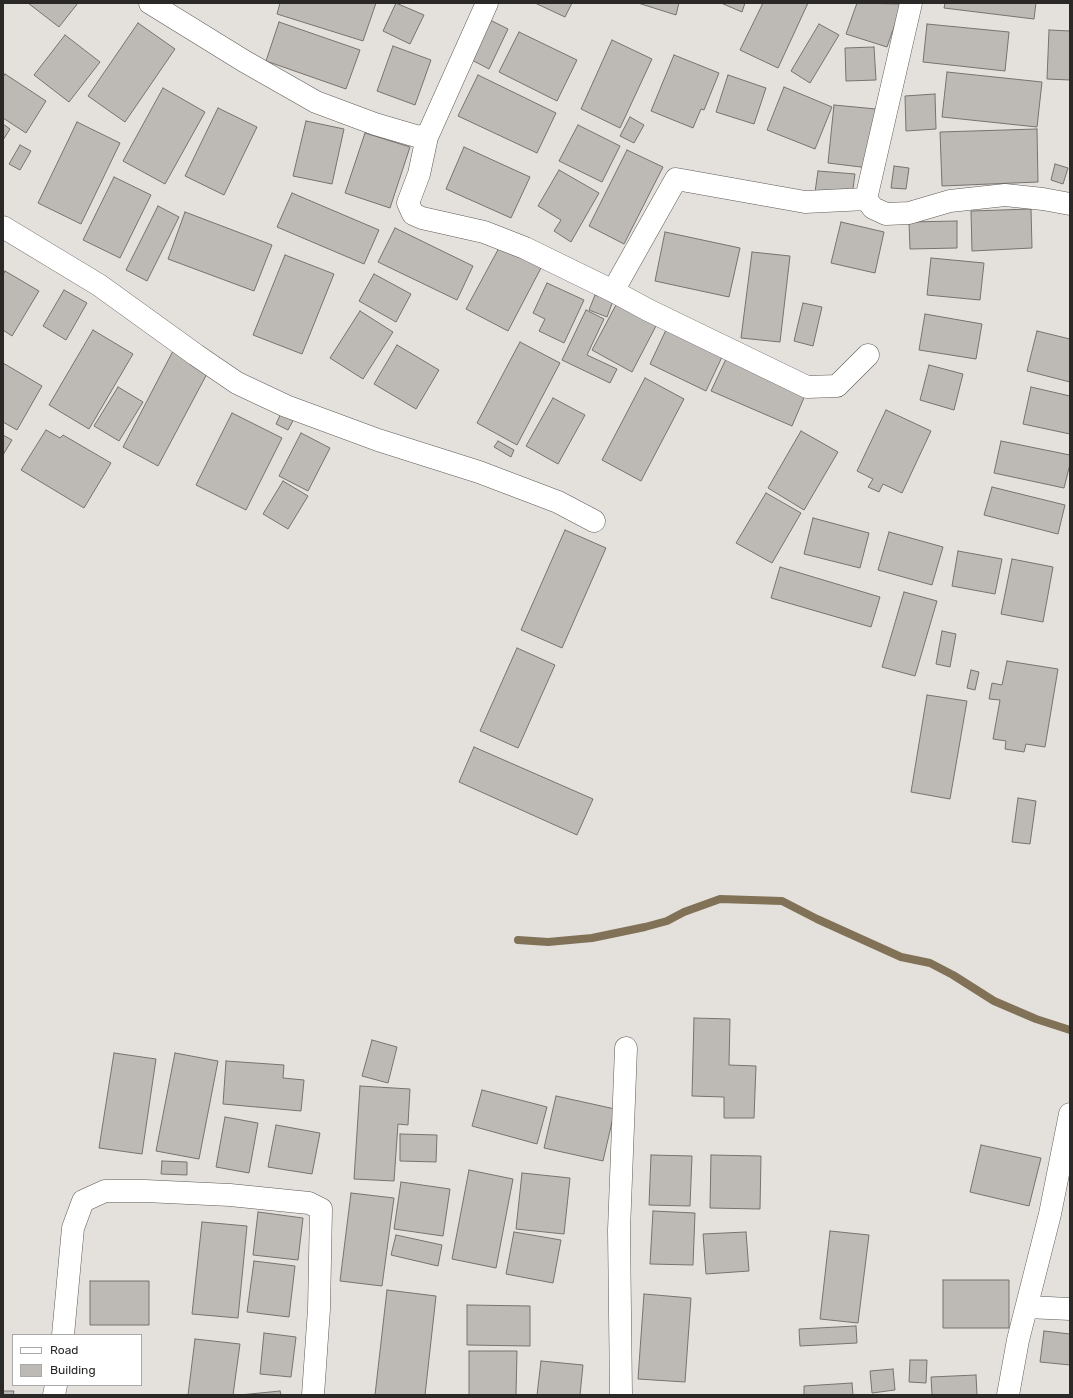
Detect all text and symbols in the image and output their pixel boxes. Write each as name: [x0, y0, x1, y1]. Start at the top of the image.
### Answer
legend: [12, 1334, 142, 1386]
text: Road: [50, 1343, 78, 1357]
text: Building: [50, 1363, 96, 1377]

